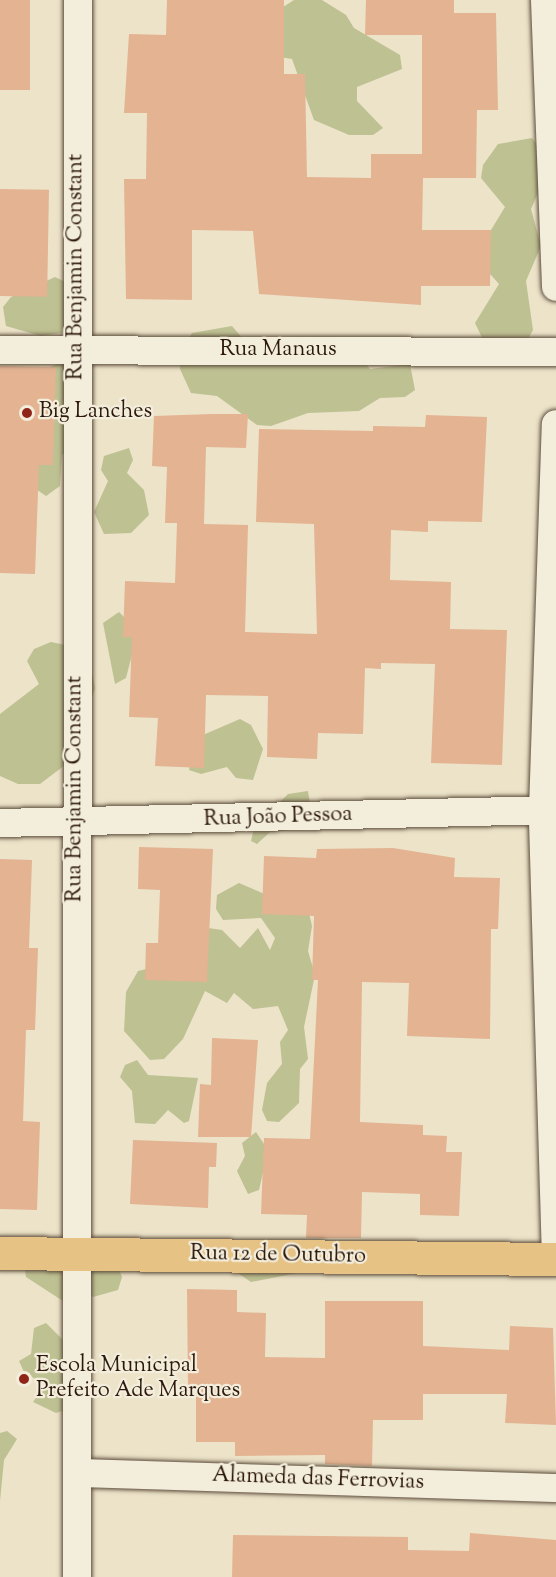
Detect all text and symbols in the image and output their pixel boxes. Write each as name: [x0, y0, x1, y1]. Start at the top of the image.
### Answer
street label: Rua Benjamin Constant: [64, 154, 90, 380]
street label: Rua Manaus: [219, 338, 337, 364]
place label: Big Lanches: [39, 400, 152, 426]
marker: Big Lanches: [20, 406, 34, 420]
street label: Rua Benjamin Constant: [63, 676, 89, 902]
street label: Rua João Pessoa: [203, 802, 353, 834]
street label: Rua 12 de Outubro: [190, 1241, 366, 1271]
place label: Escola Municipal Prefeito Ade Marques: [36, 1353, 240, 1404]
marker: Escola Municipal Prefeito Ade Marques: [17, 1372, 31, 1386]
street label: Alameda das Ferrovias: [212, 1463, 424, 1497]

